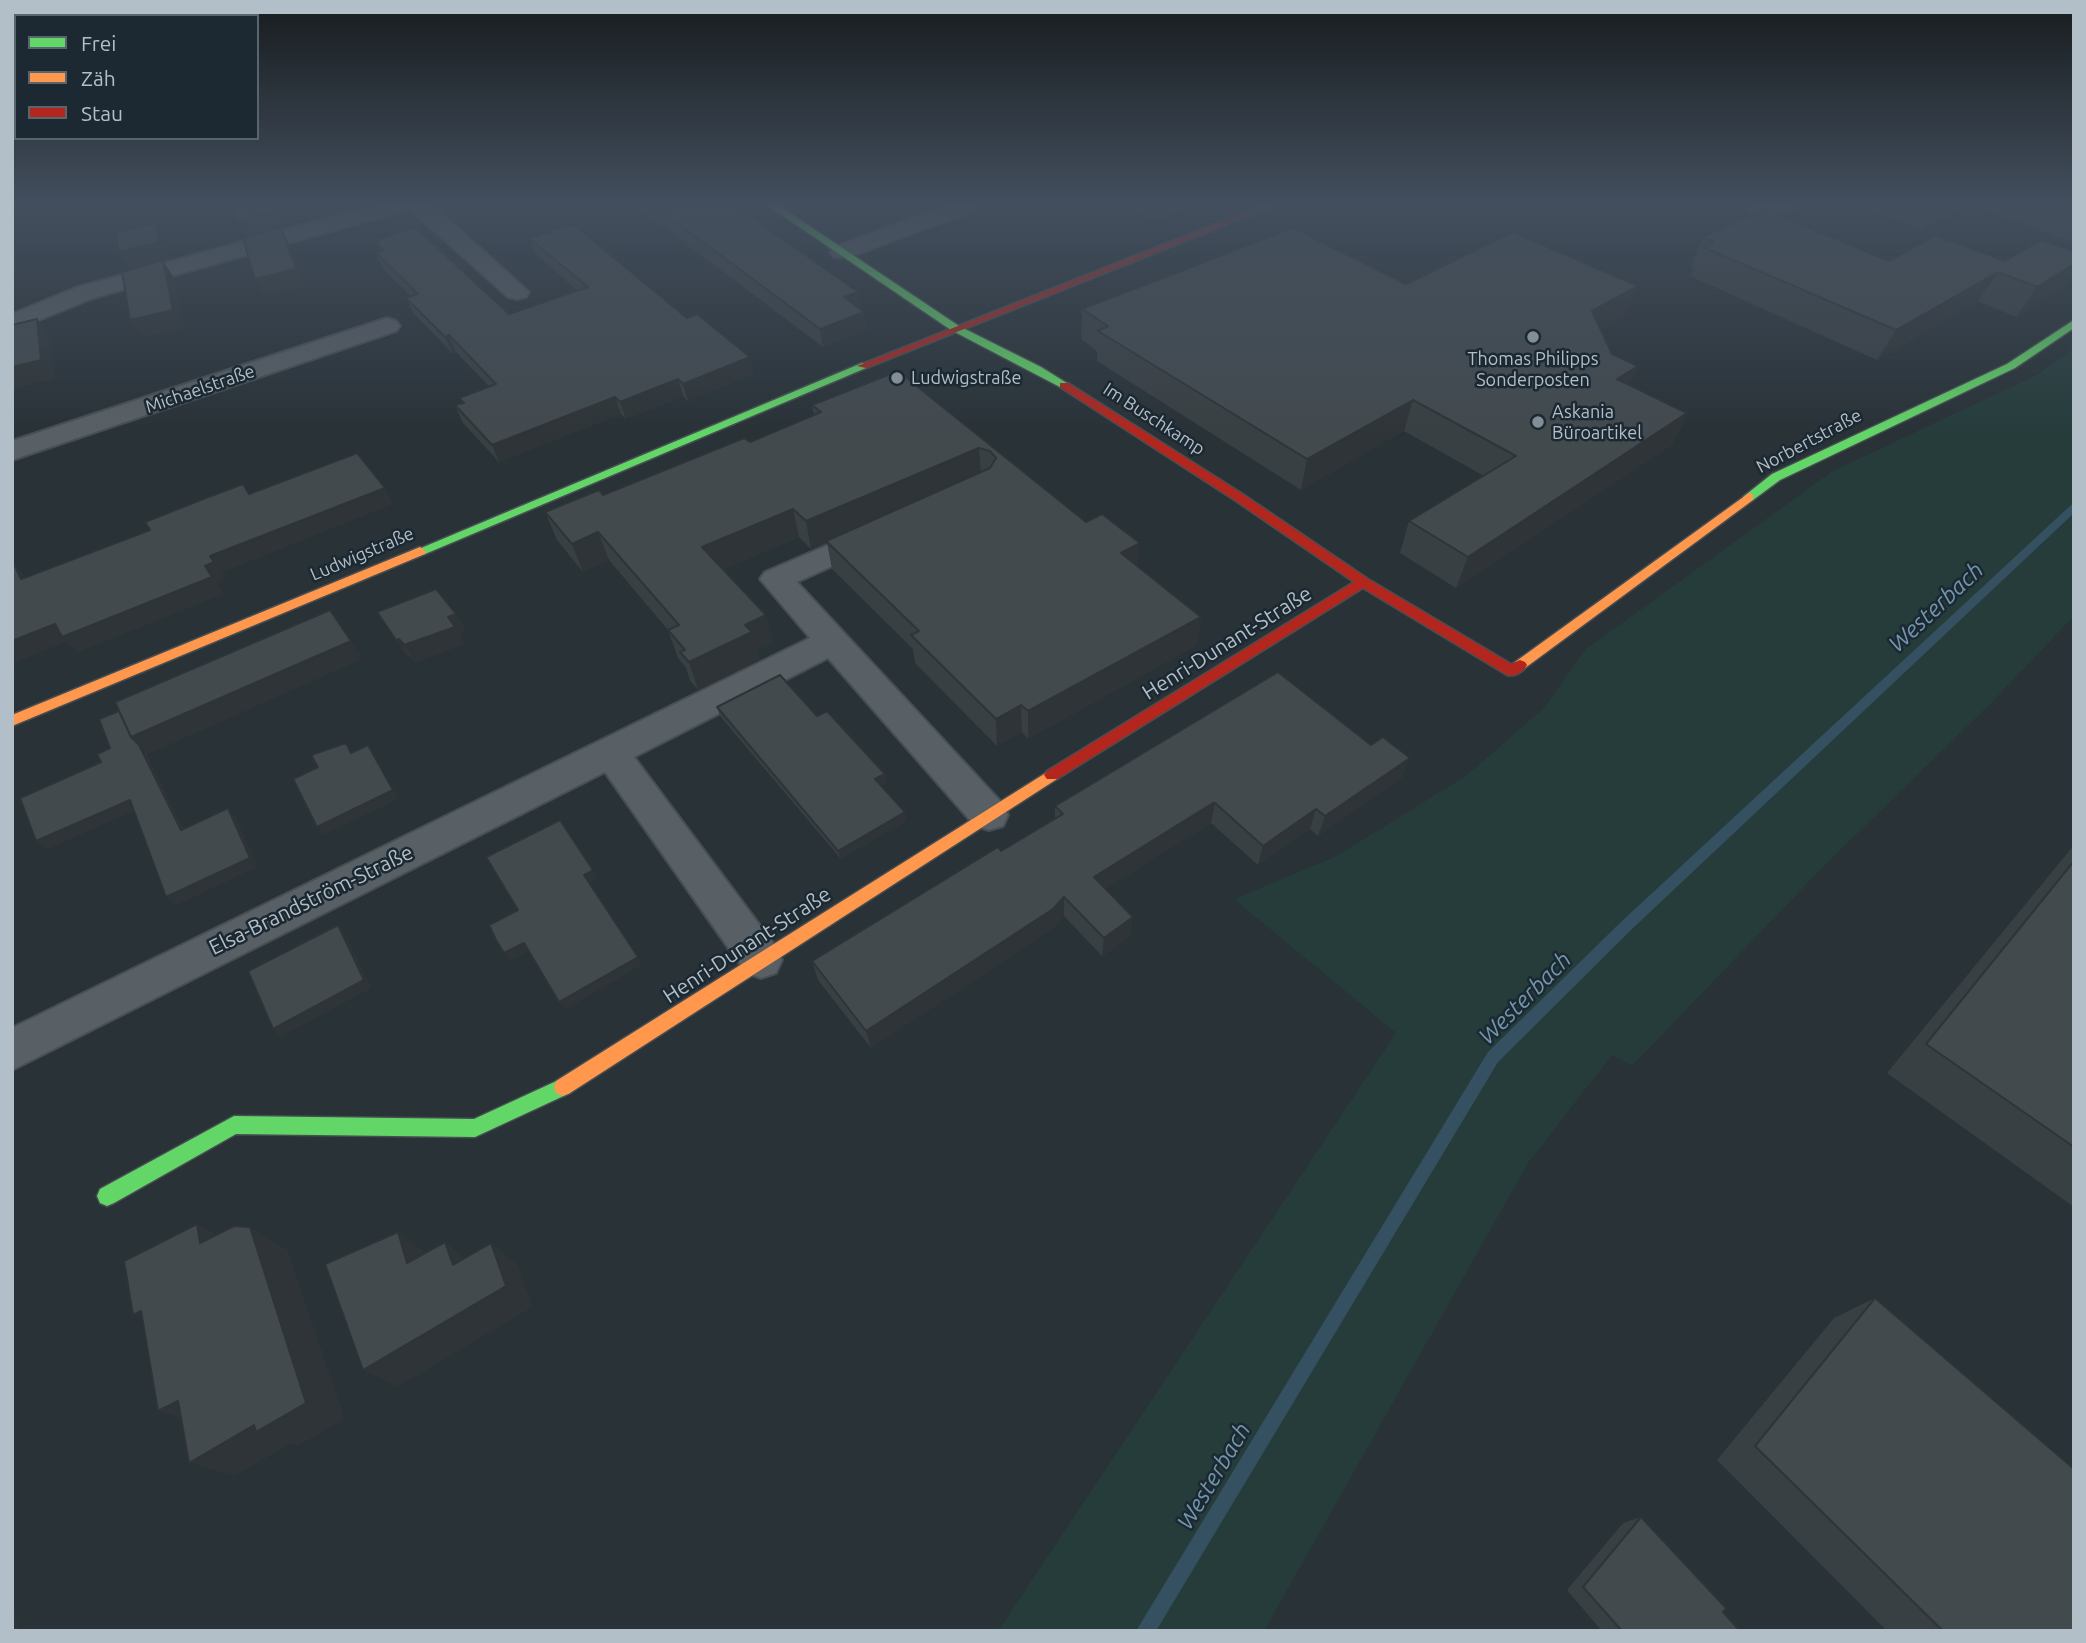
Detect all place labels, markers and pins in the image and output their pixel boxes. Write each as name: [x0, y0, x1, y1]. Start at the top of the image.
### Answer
marker: Thomas Philipps Sonderposten: [1525, 329, 1541, 345]
place label: Thomas Philipps Sonderposten: [1468, 348, 1598, 390]
place label: Ludwigstraße: [911, 367, 1021, 389]
marker: Ludwigstraße: [889, 370, 905, 386]
place label: Askania Büroartikel: [1552, 401, 1642, 444]
marker: Askania Büroartikel: [1530, 414, 1546, 430]

